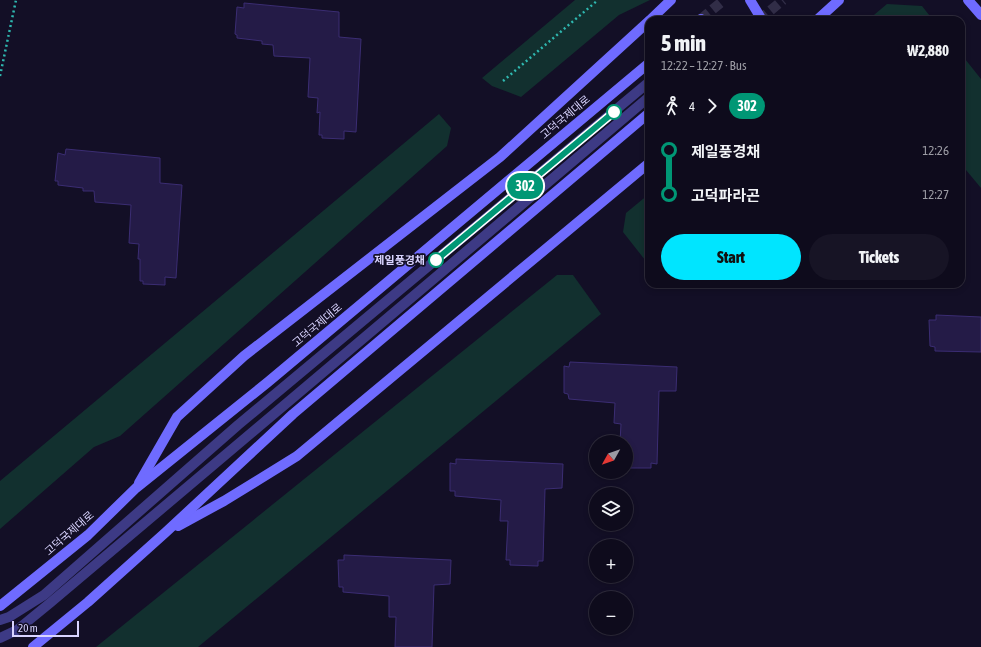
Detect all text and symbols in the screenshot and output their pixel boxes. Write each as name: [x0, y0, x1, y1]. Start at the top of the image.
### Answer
text: 5 min: [661, 30, 706, 56]
text: ₩2,880: [907, 42, 949, 59]
text: 12:22 – 12:27 · Bus: [661, 58, 747, 73]
street label: 고덕국제대로: [538, 93, 592, 141]
icon: walk: [661, 95, 683, 117]
icon: forward: [701, 95, 723, 117]
text: 302: [737, 98, 757, 114]
text: 4: [689, 99, 695, 114]
unlabelled marker: [606, 104, 622, 120]
text: 제일풍경채: [691, 143, 760, 160]
text: 12:26: [922, 143, 949, 158]
line badge: 302: [502, 173, 548, 199]
text: 302: [515, 178, 535, 194]
text: 고덕파라곤: [691, 187, 760, 204]
text: 12:27: [922, 187, 949, 202]
button: Start: [661, 234, 801, 280]
button: Tickets: [809, 234, 949, 280]
marker: 제일풍경채: [428, 252, 444, 268]
place label: 제일풍경채: [374, 254, 425, 266]
street label: 고덕국제대로: [290, 301, 344, 349]
north arrow: [589, 435, 633, 479]
map controls: [589, 435, 633, 635]
button: layers: [589, 487, 633, 531]
street label: 고덕국제대로: [42, 509, 96, 557]
button: +: [589, 539, 633, 583]
button: −: [589, 591, 633, 635]
scale bar: [12, 619, 79, 638]
text: 20 m: [18, 622, 38, 634]

